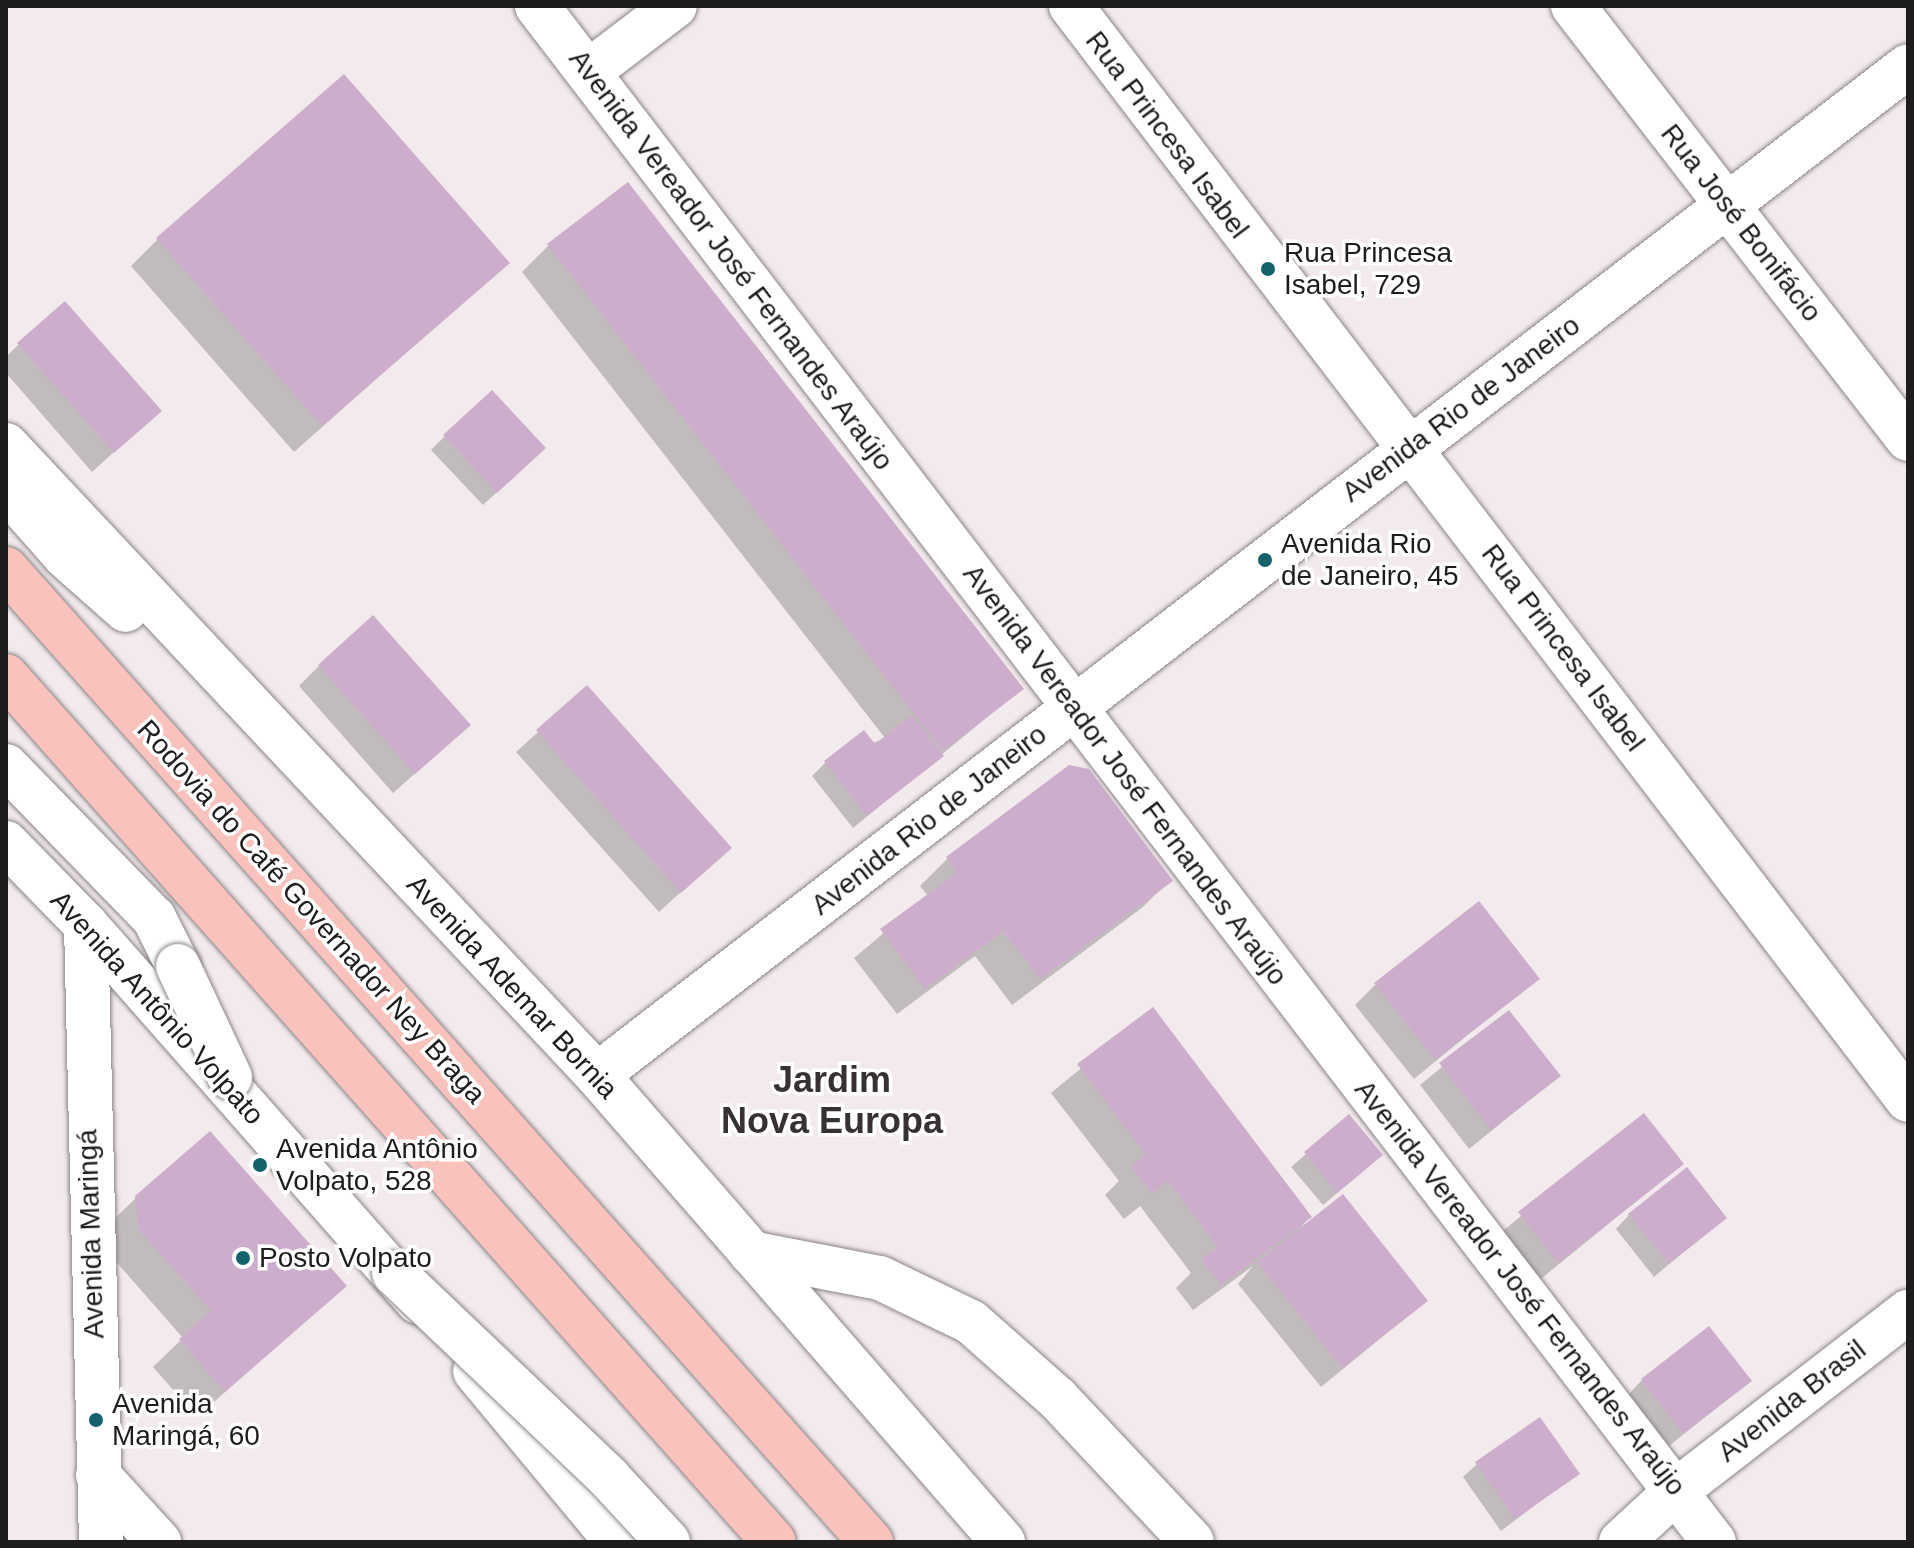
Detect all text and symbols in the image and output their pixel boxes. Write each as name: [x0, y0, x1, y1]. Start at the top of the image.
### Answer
street label: Rua Princesa Isabel: [1078, 25, 1256, 245]
street label: Avenida Vereador José Fernandes Araújo: [561, 42, 901, 478]
street label: Rua José Bonifácio: [1653, 118, 1829, 328]
place label: Rua Princesa Isabel, 729: [1284, 236, 1452, 302]
marker: Rua Princesa Isabel, 729: [1259, 260, 1277, 278]
street label: Avenida Rio de Janeiro: [1335, 309, 1587, 509]
place label: Avenida Rio de Janeiro, 45: [1281, 527, 1458, 593]
street label: Rua Princesa Isabel: [1474, 538, 1652, 758]
marker: Avenida Rio de Janeiro, 45: [1256, 551, 1274, 569]
street label: Avenida Vereador José Fernandes Araújo: [955, 557, 1295, 993]
street label: Rodovia do Café Governador Ney Braga: [130, 713, 492, 1111]
street label: Avenida Rio de Janeiro: [805, 718, 1053, 922]
street label: Avenida Ademar Bornia: [399, 868, 625, 1106]
street label: Avenida Antônio Volpato: [43, 884, 271, 1132]
district label: Jardim Nova Europa: [721, 1057, 943, 1142]
street label: Avenida Vereador José Fernandes Araújo: [1347, 1073, 1693, 1503]
street label: Avenida Maringá: [71, 1129, 111, 1339]
place label: Avenida Antônio Volpato, 528: [276, 1132, 479, 1198]
marker: Avenida Antônio Volpato, 528: [251, 1156, 269, 1174]
place label: Posto Volpato: [259, 1241, 432, 1275]
marker: Posto Volpato: [234, 1249, 252, 1267]
street label: Avenida Brasil: [1711, 1333, 1873, 1469]
place label: Avenida Maringá, 60: [112, 1387, 260, 1453]
marker: Avenida Maringá, 60: [87, 1411, 105, 1429]

